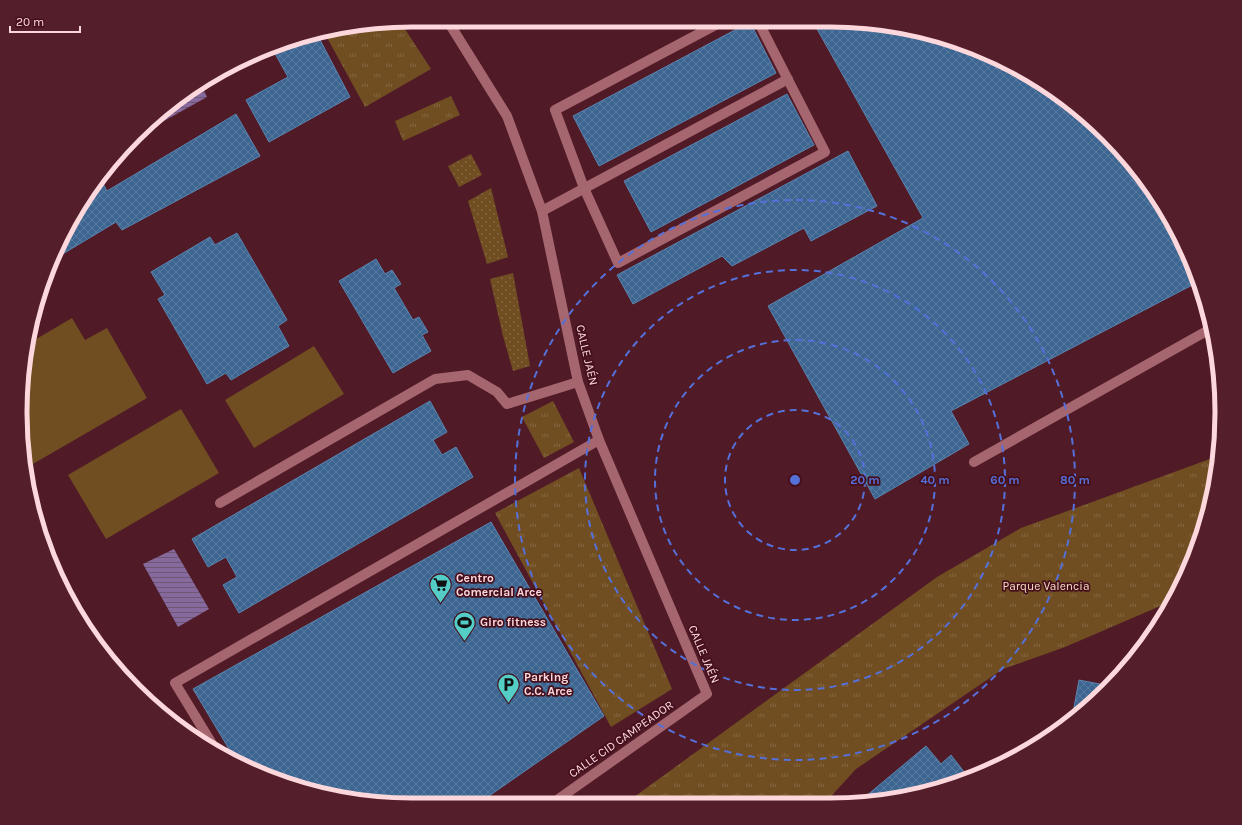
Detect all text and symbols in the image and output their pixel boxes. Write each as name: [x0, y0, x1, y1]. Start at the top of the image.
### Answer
scale bar: [10, 8, 80, 34]
text: 20 m: [16, 15, 44, 29]
street label: CALLE JAÉN: [573, 323, 602, 387]
centre of rings: [788, 473, 802, 487]
text: 20 m: [850, 473, 880, 487]
text: 40 m: [920, 473, 950, 487]
text: 60 m: [990, 473, 1020, 487]
text: 80 m: [1060, 473, 1090, 487]
place label: Centro Comercial Arce: [456, 571, 542, 599]
supermarket icon: Centro Comercial Arce: [428, 572, 454, 605]
park label: Parque Valencia: [1003, 579, 1090, 593]
sports icon: Giro fitness: [452, 609, 478, 642]
place label: Giro fitness: [480, 615, 546, 629]
street label: CALLE JAÉN: [685, 622, 723, 685]
place label: Parking C.C. Arce: [524, 670, 572, 698]
parking icon: Parking C.C. Arce: [495, 671, 521, 704]
street label: CALLE CID CAMPEADOR: [566, 698, 676, 780]

